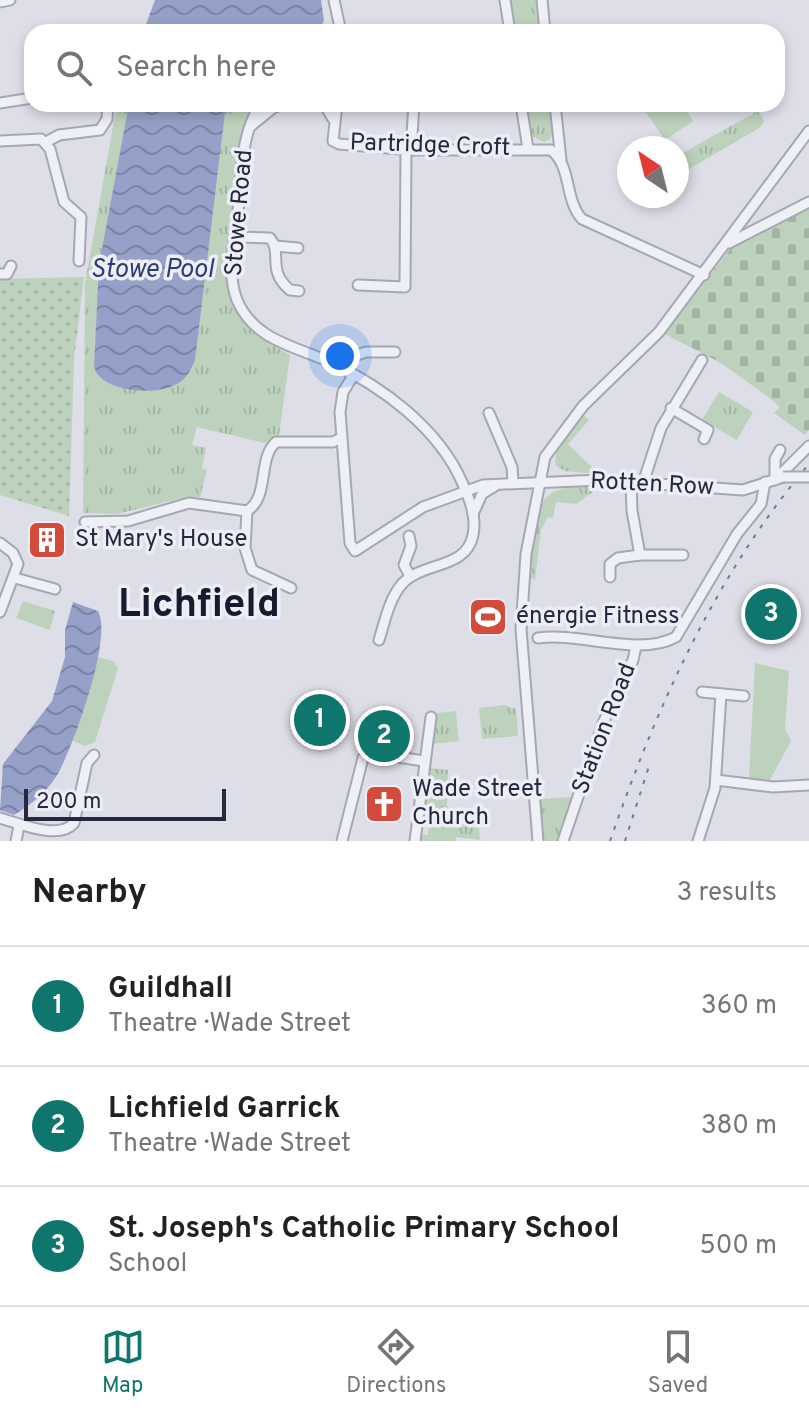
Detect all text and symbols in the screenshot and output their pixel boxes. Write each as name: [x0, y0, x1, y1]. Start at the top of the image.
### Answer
search box: [24, 24, 785, 112]
icon: search: [52, 46, 96, 90]
text: Search here: [116, 50, 276, 87]
street label: Partridge Croft: [349, 128, 511, 164]
north arrow: [617, 136, 689, 208]
street label: Stowe Road: [220, 148, 260, 278]
water label: Stowe Pool: [90, 254, 215, 287]
your location: [320, 336, 360, 376]
street label: Rotten Row: [589, 467, 715, 503]
building icon: St Mary's House: [26, 519, 68, 561]
place label: St Mary's House: [75, 525, 247, 555]
district label: Lichfield: [118, 581, 280, 631]
pin: 3: [745, 584, 797, 644]
sports icon: énergie Fitness: [467, 596, 509, 638]
place label: énergie Fitness: [516, 602, 680, 632]
street label: Station Road: [566, 659, 644, 799]
pin: 1: [294, 690, 346, 750]
pin: 2: [358, 706, 410, 766]
place label: Wade Street Church: [412, 775, 543, 833]
church icon: Wade Street Church: [363, 783, 405, 825]
scale bar: [24, 785, 226, 821]
text: 200 m: [36, 789, 101, 816]
text: Nearby: [32, 872, 147, 915]
text: 3 results: [677, 877, 777, 910]
text: Guildhall: [108, 971, 233, 1008]
text: 1: [53, 990, 63, 1023]
text: 360 m: [701, 990, 777, 1023]
text: Theatre · Wade Street: [108, 1008, 351, 1041]
text: Lichfield Garrick: [108, 1091, 340, 1128]
text: 2: [50, 1110, 66, 1143]
text: 380 m: [701, 1110, 777, 1143]
text: Theatre · Wade Street: [108, 1128, 351, 1161]
text: St. Joseph's Catholic Primary School: [108, 1211, 619, 1248]
text: 3: [50, 1230, 66, 1263]
text: 500 m: [700, 1230, 777, 1263]
text: School: [108, 1248, 187, 1281]
tab: Map: [101, 1325, 145, 1400]
tab: Directions: [346, 1325, 446, 1400]
tab: Saved: [648, 1325, 708, 1400]

